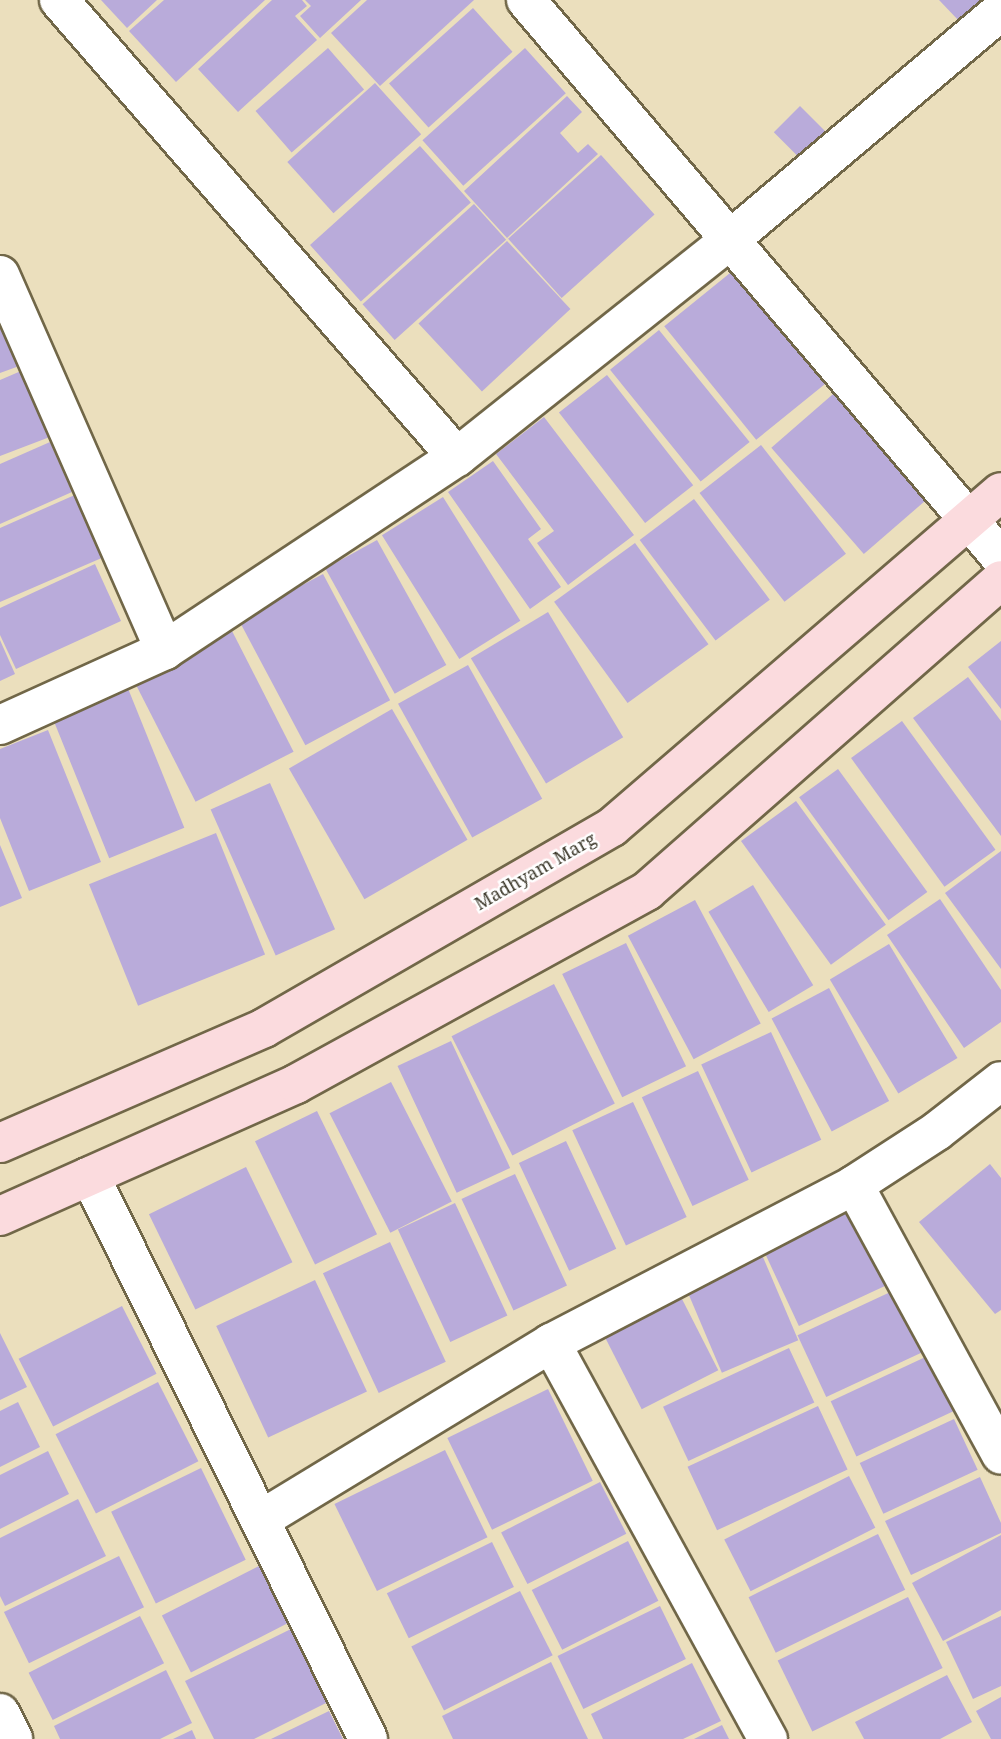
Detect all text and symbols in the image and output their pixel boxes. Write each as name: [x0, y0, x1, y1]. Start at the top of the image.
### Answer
street label: Madhyam Marg: [471, 828, 599, 914]

